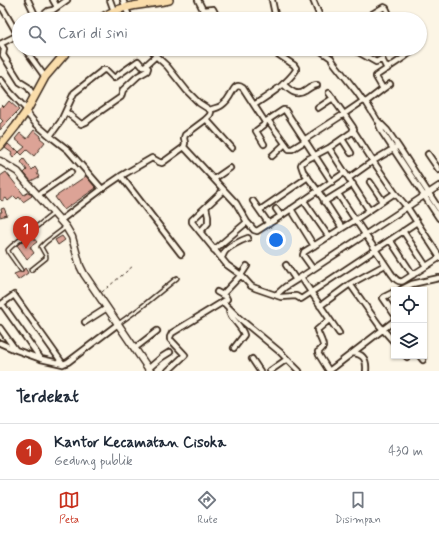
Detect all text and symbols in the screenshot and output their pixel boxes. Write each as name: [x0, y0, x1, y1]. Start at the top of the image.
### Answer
search box: [12, 12, 427, 56]
icon: search: [26, 23, 48, 45]
text: Cari di sini: [58, 24, 128, 44]
pin: 1: [13, 216, 39, 249]
your location: [266, 230, 286, 250]
map controls: [391, 287, 427, 359]
button: locate: [391, 287, 427, 323]
button: layers: [391, 323, 427, 359]
text: Terdekat: [16, 386, 79, 408]
text: Kantor Kecamatan Cisoka: [54, 433, 226, 453]
text: 1: [26, 443, 32, 460]
text: 430 m: [388, 443, 423, 460]
text: Gedung publik: [54, 453, 133, 470]
tab: Peta: [58, 489, 80, 527]
tab: Rute: [196, 489, 218, 527]
tab: Disimpan: [335, 489, 381, 527]

